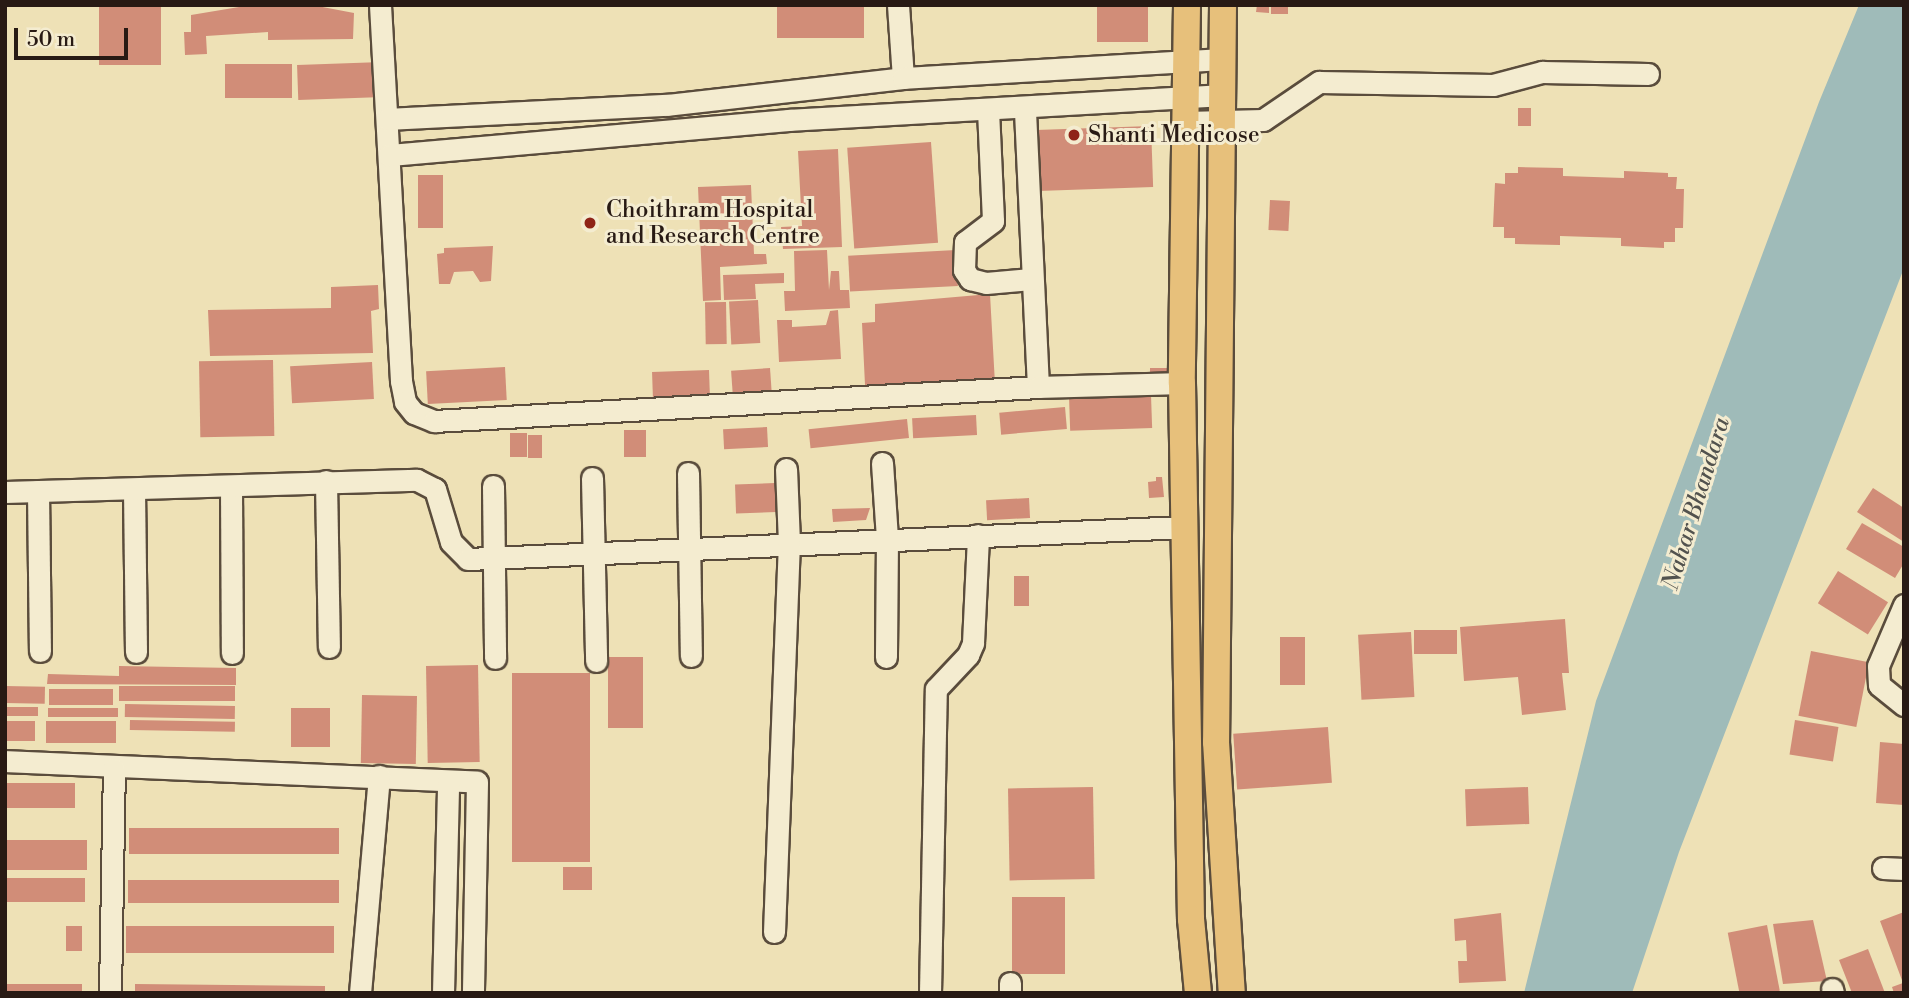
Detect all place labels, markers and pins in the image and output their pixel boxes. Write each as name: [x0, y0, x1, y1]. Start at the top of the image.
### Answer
place label: Shanti Medicose: [1088, 121, 1260, 149]
marker: Shanti Medicose: [1066, 127, 1082, 143]
place label: Choithram Hospital and Research Centre: [606, 196, 820, 250]
marker: Choithram Hospital and Research Centre: [580, 213, 600, 233]

